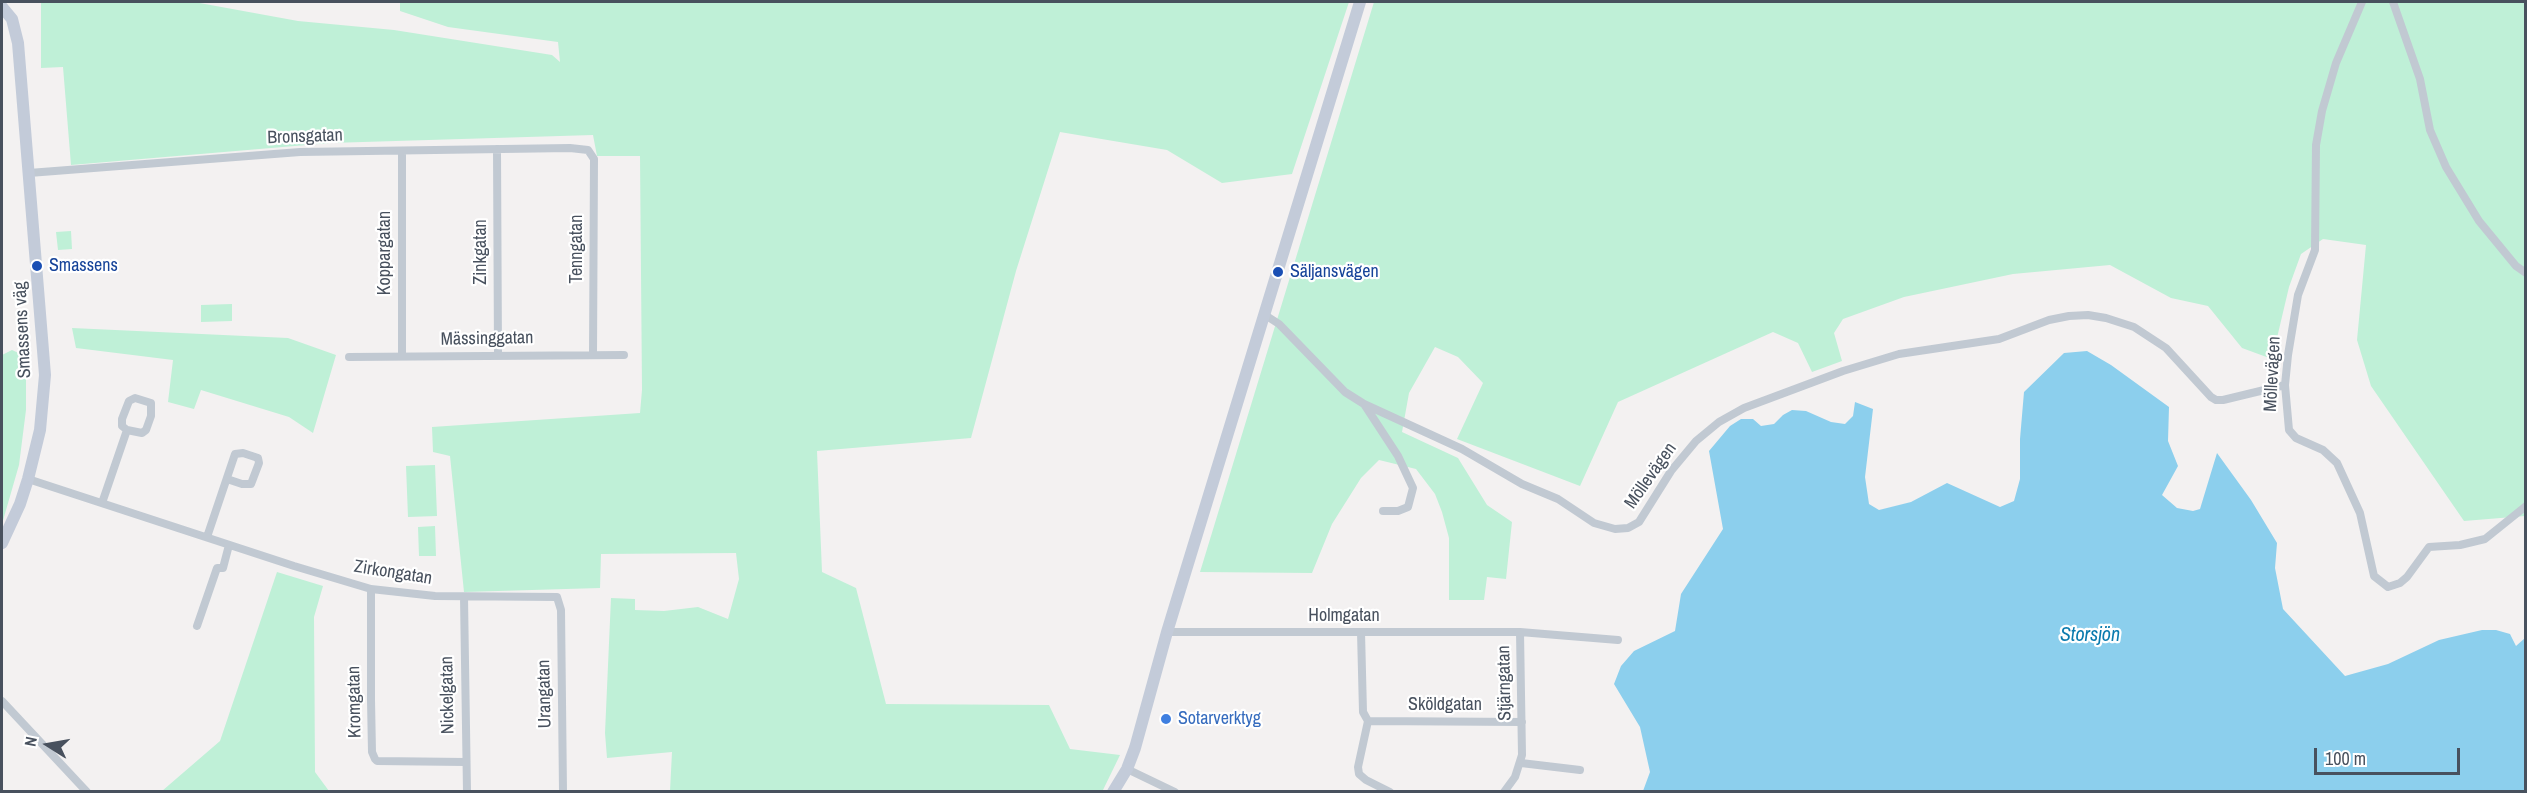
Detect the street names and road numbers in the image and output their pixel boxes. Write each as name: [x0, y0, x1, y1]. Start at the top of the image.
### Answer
street label: Bronsgatan: [267, 125, 343, 149]
street label: Koppargatan: [374, 211, 396, 295]
street label: Tenngatan: [566, 215, 588, 283]
street label: Zinkgatan: [470, 219, 492, 285]
street label: Smassens väg: [10, 281, 36, 379]
street label: Mässinggatan: [440, 327, 534, 351]
street label: Möllevägen: [2260, 336, 2286, 412]
street label: Möllevägen: [1621, 439, 1681, 513]
street label: Zirkongatan: [352, 556, 434, 590]
street label: Holmgatan: [1308, 605, 1380, 627]
street label: Stjärngatan: [1494, 645, 1516, 721]
street label: Nickelgatan: [437, 656, 459, 734]
street label: Urangatan: [534, 659, 556, 729]
street label: Kromgatan: [344, 666, 366, 738]
street label: Sköldgatan: [1408, 694, 1482, 716]

